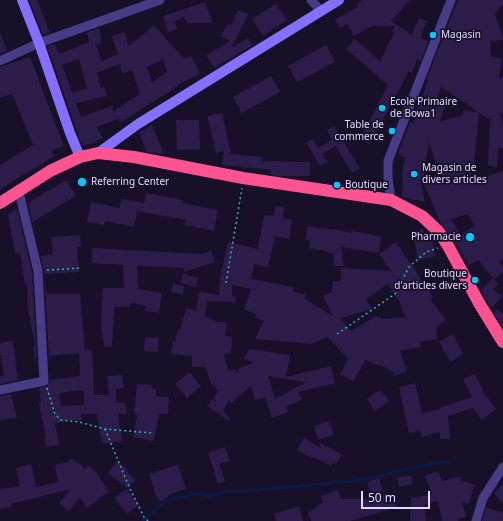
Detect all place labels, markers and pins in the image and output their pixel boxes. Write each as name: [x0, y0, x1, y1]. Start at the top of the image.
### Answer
place label: Magasin: [441, 29, 481, 41]
marker: Magasin: [428, 30, 438, 40]
place label: Ecole Primaire de Bowa1: [390, 96, 457, 120]
marker: Ecole Primaire de Bowa1: [377, 103, 387, 113]
place label: Table de commerce: [334, 119, 384, 142]
marker: Table de commerce: [387, 126, 397, 136]
place label: Magasin de divers articles: [422, 162, 487, 186]
marker: Magasin de divers articles: [409, 169, 419, 179]
marker: Referring Center: [76, 176, 88, 188]
place label: Referring Center: [91, 176, 169, 188]
place label: Boutique: [345, 179, 388, 191]
marker: Boutique: [332, 180, 342, 190]
place label: Pharmacie: [411, 231, 461, 243]
marker: Pharmacie: [464, 231, 476, 243]
place label: Boutique d'articles divers: [394, 268, 467, 292]
marker: Boutique d'articles divers: [470, 275, 480, 285]

